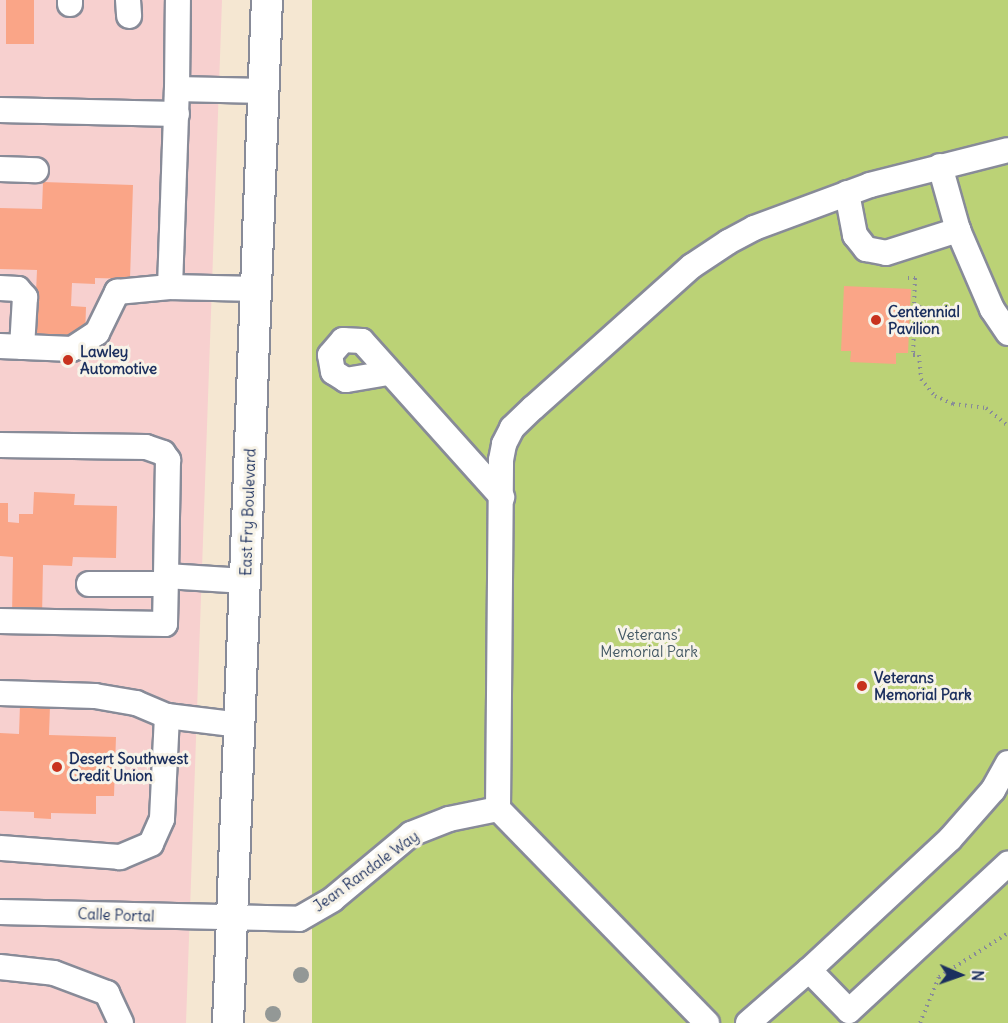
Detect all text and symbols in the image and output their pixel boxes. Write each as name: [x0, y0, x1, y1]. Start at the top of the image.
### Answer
place label: Centennial Pavilion: [888, 302, 960, 337]
marker: Centennial Pavilion: [869, 313, 883, 327]
place label: Lawley Automotive: [80, 342, 157, 377]
marker: Lawley Automotive: [61, 353, 75, 367]
street label: East Fry Boulevard: [237, 448, 259, 576]
park label: Veterans' Memorial Park: [600, 625, 698, 660]
place label: Veterans Memorial Park: [874, 668, 972, 703]
marker: Veterans Memorial Park: [855, 679, 869, 693]
place label: Desert Southwest Credit Union: [69, 749, 188, 784]
marker: Desert Southwest Credit Union: [50, 760, 64, 774]
street label: Jean Randale Way: [310, 827, 422, 915]
street label: Calle Portal: [77, 905, 155, 925]
north arrow: [930, 945, 990, 1005]
text: N: [968, 970, 988, 982]

